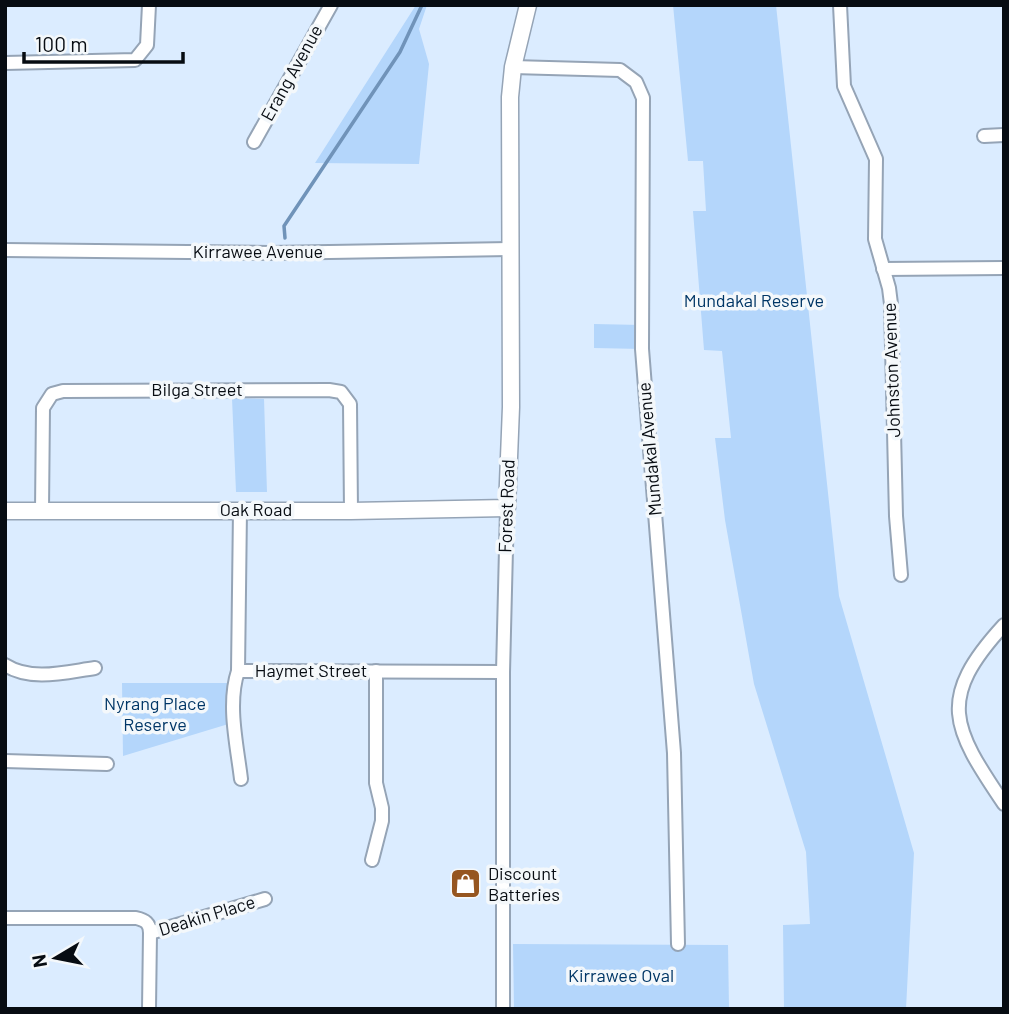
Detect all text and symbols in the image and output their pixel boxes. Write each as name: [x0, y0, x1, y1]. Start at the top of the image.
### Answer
street label: Erang Avenue: [256, 20, 327, 125]
scale bar: [24, 21, 184, 65]
text: 100 m: [35, 31, 88, 56]
street label: Kirrawee Avenue: [193, 240, 323, 262]
park label: Mundakal Reserve: [684, 289, 824, 311]
street label: Johnston Avenue: [878, 302, 904, 438]
street label: Bilga Street: [151, 378, 243, 400]
street label: Mundakal Avenue: [632, 381, 666, 517]
street label: Forest Road: [493, 459, 519, 553]
street label: Oak Road: [220, 498, 292, 520]
street label: Haymet Street: [255, 659, 367, 681]
park label: Nyrang Place Reserve: [104, 692, 206, 735]
place label: Discount Batteries: [488, 862, 560, 905]
shop icon: Discount Batteries: [448, 867, 482, 901]
street label: Deakin Place: [156, 890, 258, 940]
north arrow: [21, 923, 91, 993]
text: N: [26, 953, 51, 969]
park label: Kirrawee Oval: [568, 964, 674, 986]

